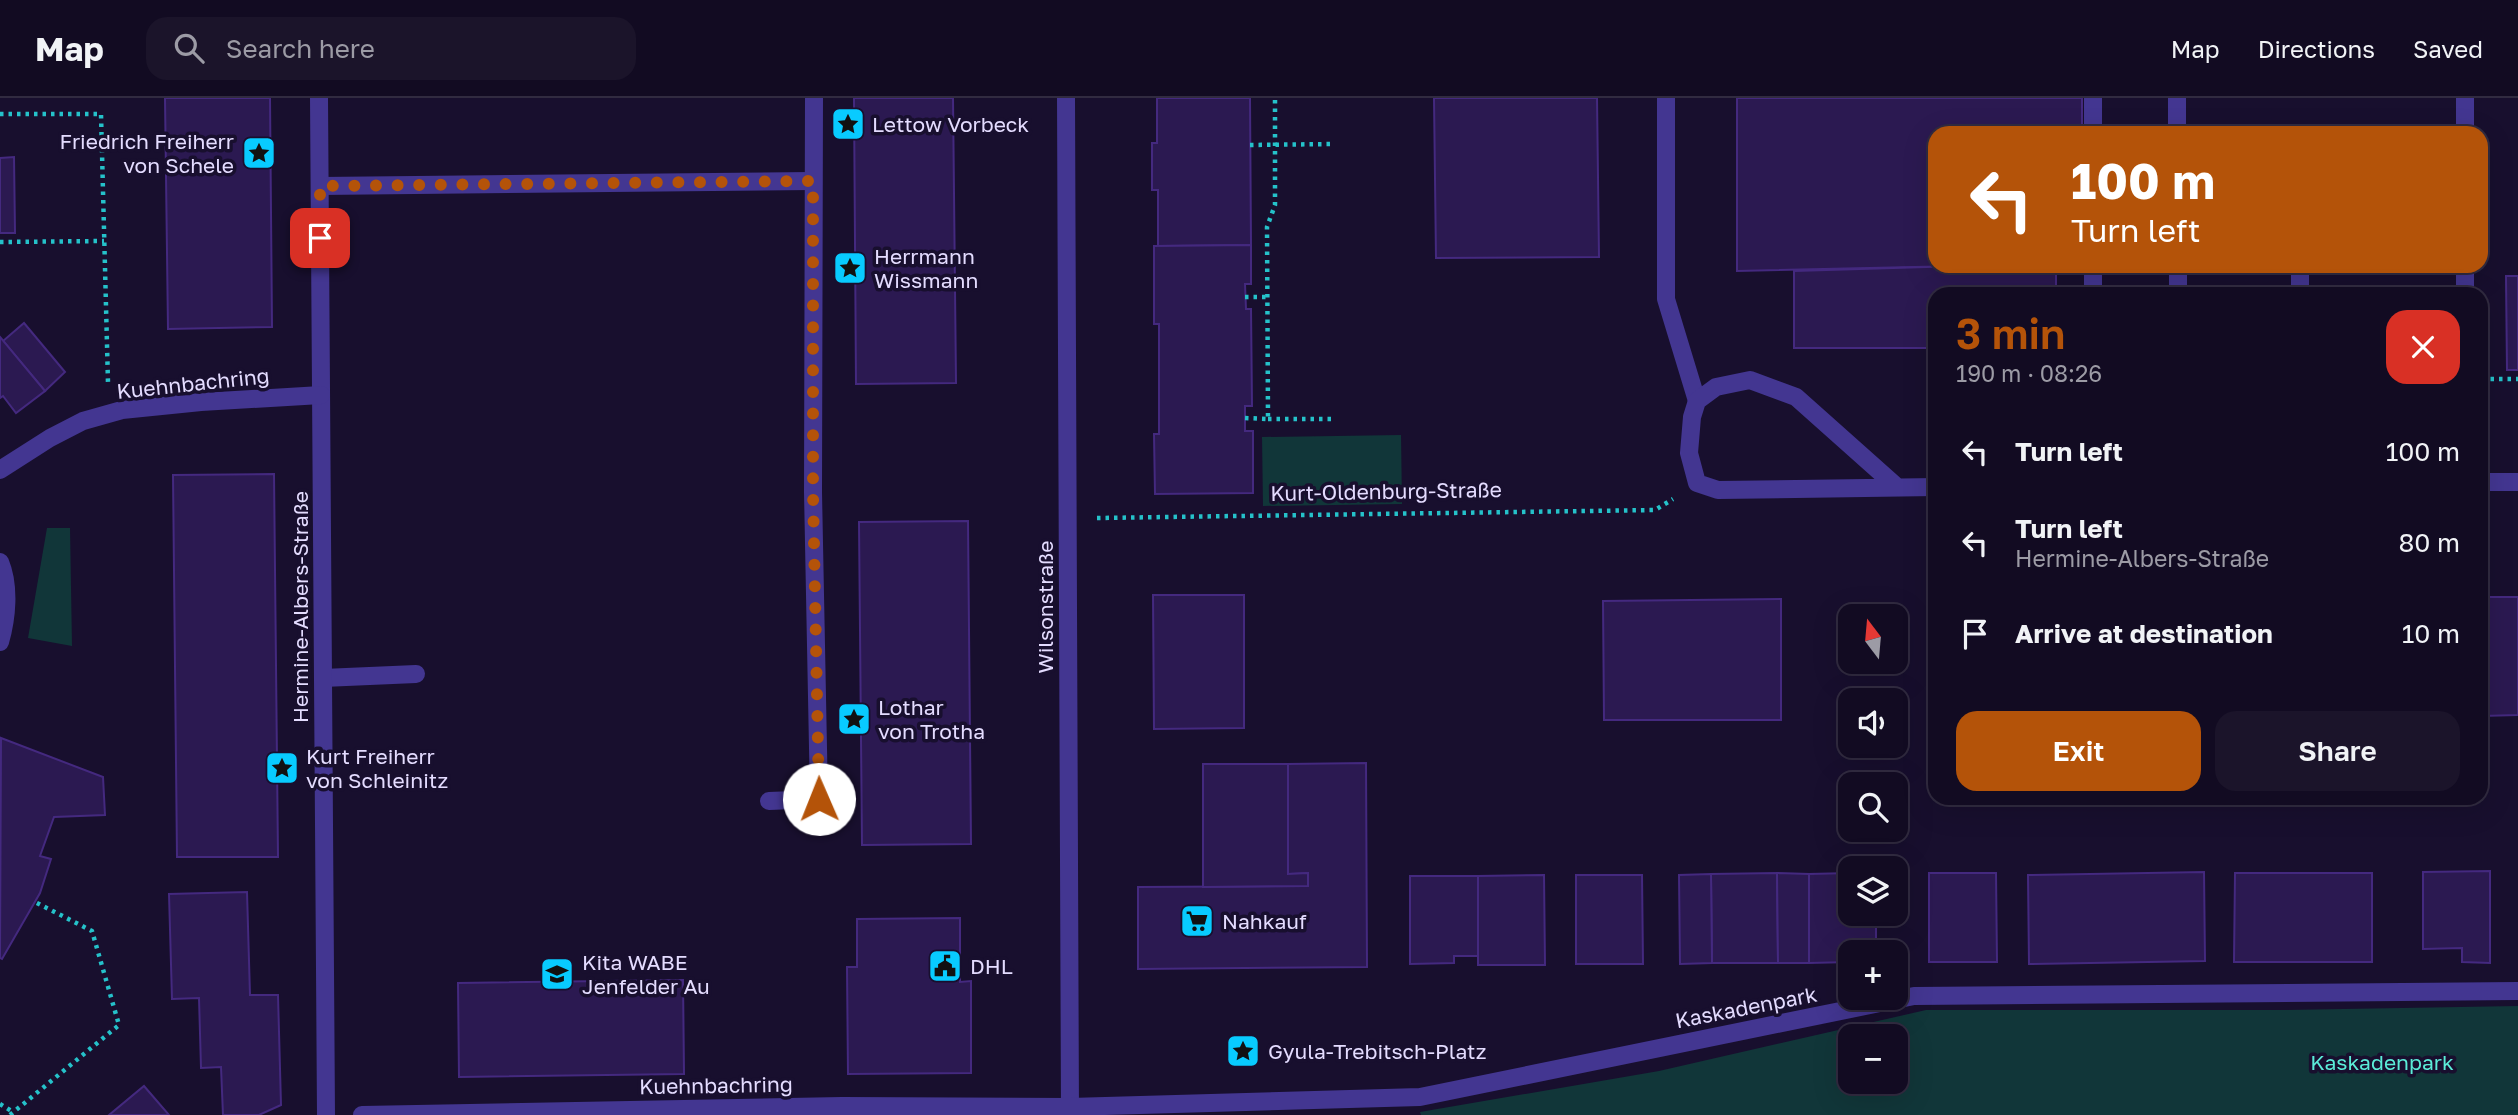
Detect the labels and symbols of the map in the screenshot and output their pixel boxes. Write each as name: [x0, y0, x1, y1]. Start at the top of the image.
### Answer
place icon: Lettow Vorbeck: [829, 105, 867, 143]
place label: Lettow Vorbeck: [872, 111, 1029, 137]
place label: Friedrich Freiherr von Schele: [59, 128, 234, 178]
place icon: Friedrich Freiherr von Schele: [240, 134, 278, 172]
pin: [290, 208, 350, 268]
place label: Herrmann Wissmann: [874, 243, 978, 293]
place icon: Herrmann Wissmann: [831, 249, 869, 287]
street label: Kuehnbachring: [115, 362, 271, 404]
street label: Kurt-Oldenburg-Straße: [1270, 476, 1502, 506]
street label: Hermine-Albers-Straße: [287, 491, 313, 723]
street label: Wilsonstraße: [1032, 541, 1058, 673]
north arrow: [1838, 604, 1908, 674]
place label: Lothar von Trotha: [878, 694, 985, 744]
place icon: Lothar von Trotha: [835, 700, 873, 738]
place label: Kurt Freiherr von Schleinitz: [306, 743, 448, 793]
place icon: Kurt Freiherr von Schleinitz: [263, 749, 301, 787]
position arrow: [782, 762, 856, 836]
supermarket icon: Nahkauf: [1178, 902, 1216, 940]
place label: Nahkauf: [1222, 908, 1307, 934]
public building icon: DHL: [926, 947, 964, 985]
place label: Kita WABE Jenfelder Au: [582, 949, 710, 999]
place label: DHL: [970, 953, 1013, 979]
school or university icon: Kita WABE Jenfelder Au: [538, 955, 576, 993]
street label: Kaskadenpark: [1673, 981, 1819, 1033]
place icon: Gyula-Trebitsch-Platz: [1224, 1032, 1262, 1070]
place label: Gyula-Trebitsch-Platz: [1268, 1038, 1487, 1064]
park label: Kaskadenpark: [2310, 1049, 2454, 1075]
street label: Kuehnbachring: [639, 1071, 793, 1099]

